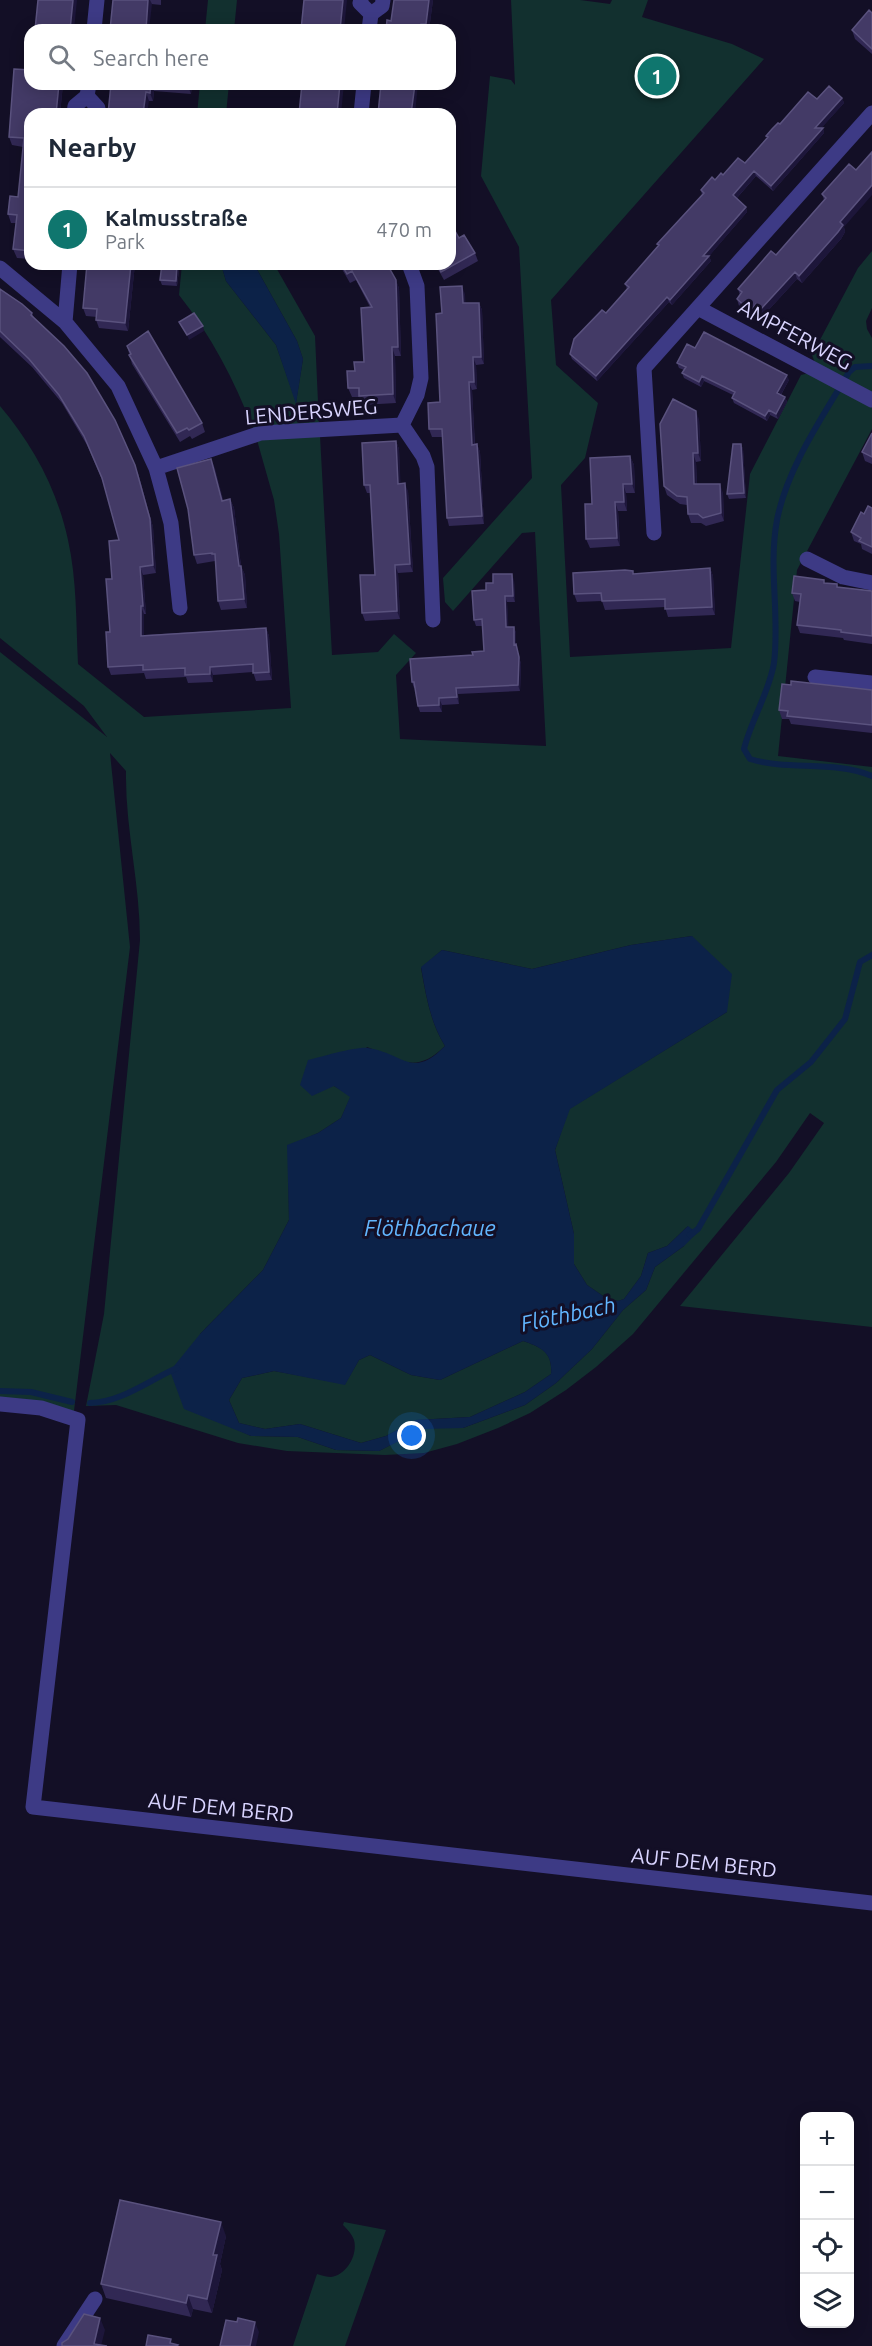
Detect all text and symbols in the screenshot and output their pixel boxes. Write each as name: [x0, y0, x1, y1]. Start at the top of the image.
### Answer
search box: [24, 24, 456, 90]
icon: search: [45, 41, 78, 74]
text: Search here: [93, 45, 209, 70]
pin: 1: [638, 54, 676, 98]
text: Nearby: [48, 133, 136, 162]
text: Kalmusstraße: [105, 205, 248, 230]
text: 1: [62, 218, 73, 241]
text: 470 m: [376, 218, 432, 241]
text: Park: [105, 230, 145, 253]
street label: AMPFERWEG: [735, 294, 856, 374]
street label: LENDERSWEG: [244, 393, 378, 429]
water label: Flöthbachaue: [364, 1215, 496, 1240]
water label: Flöthbach: [518, 1291, 618, 1336]
your location: [397, 1421, 426, 1450]
street label: AUF DEM BERD: [147, 1787, 295, 1827]
street label: AUF DEM BERD: [630, 1842, 778, 1882]
map controls: [800, 2112, 854, 2328]
button: +: [800, 2112, 854, 2166]
button: −: [800, 2166, 854, 2220]
button: locate: [800, 2220, 854, 2274]
button: layers: [800, 2274, 854, 2328]

